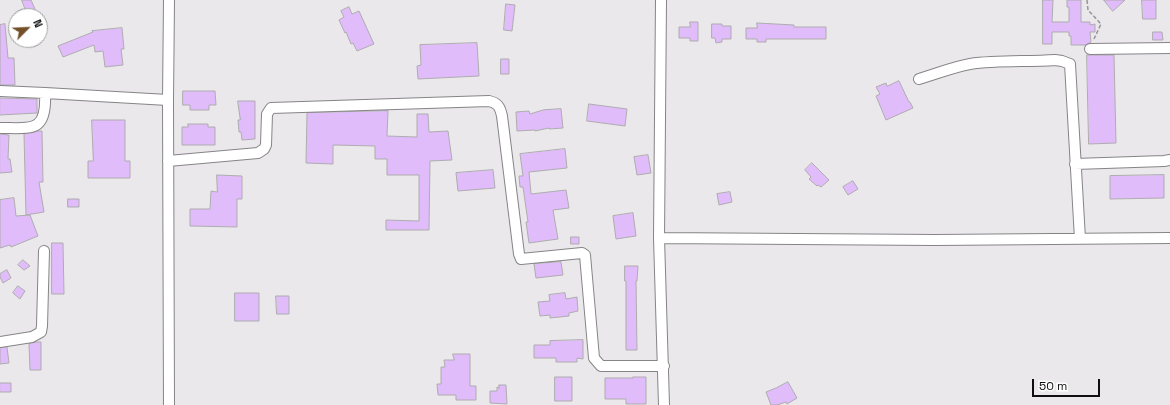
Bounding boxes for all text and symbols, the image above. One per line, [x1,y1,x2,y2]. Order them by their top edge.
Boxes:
north arrow [8,8,48,48]
text: N [30,17,46,30]
scale bar [1034,371,1102,397]
text: 50 m [1039,378,1067,394]

